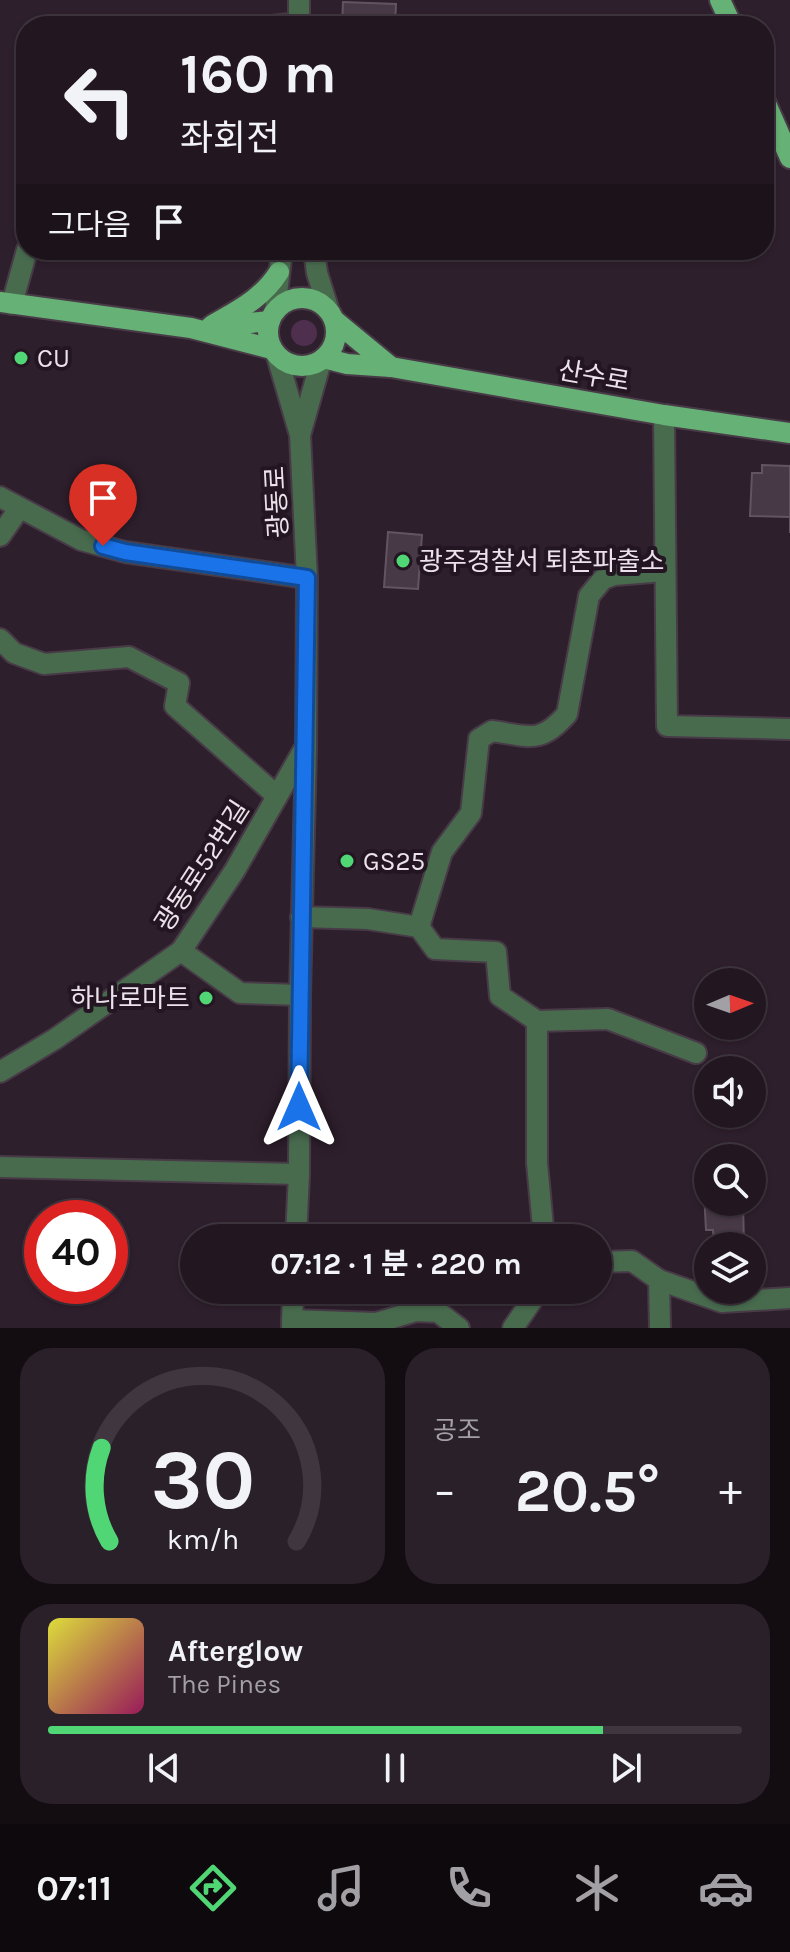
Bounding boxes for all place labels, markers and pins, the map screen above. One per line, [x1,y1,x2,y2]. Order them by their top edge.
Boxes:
place label: CU [37,343,70,374]
marker: CU [12,349,30,367]
pin [69,464,137,546]
place label: 광주경찰서 퇴촌파출소 [419,546,664,577]
marker: 광주경찰서 퇴촌파출소 [394,552,412,570]
place label: GS25 [363,846,425,877]
marker: GS25 [338,852,356,870]
place label: 하나로마트 [70,983,190,1014]
marker: 하나로마트 [197,989,215,1007]

